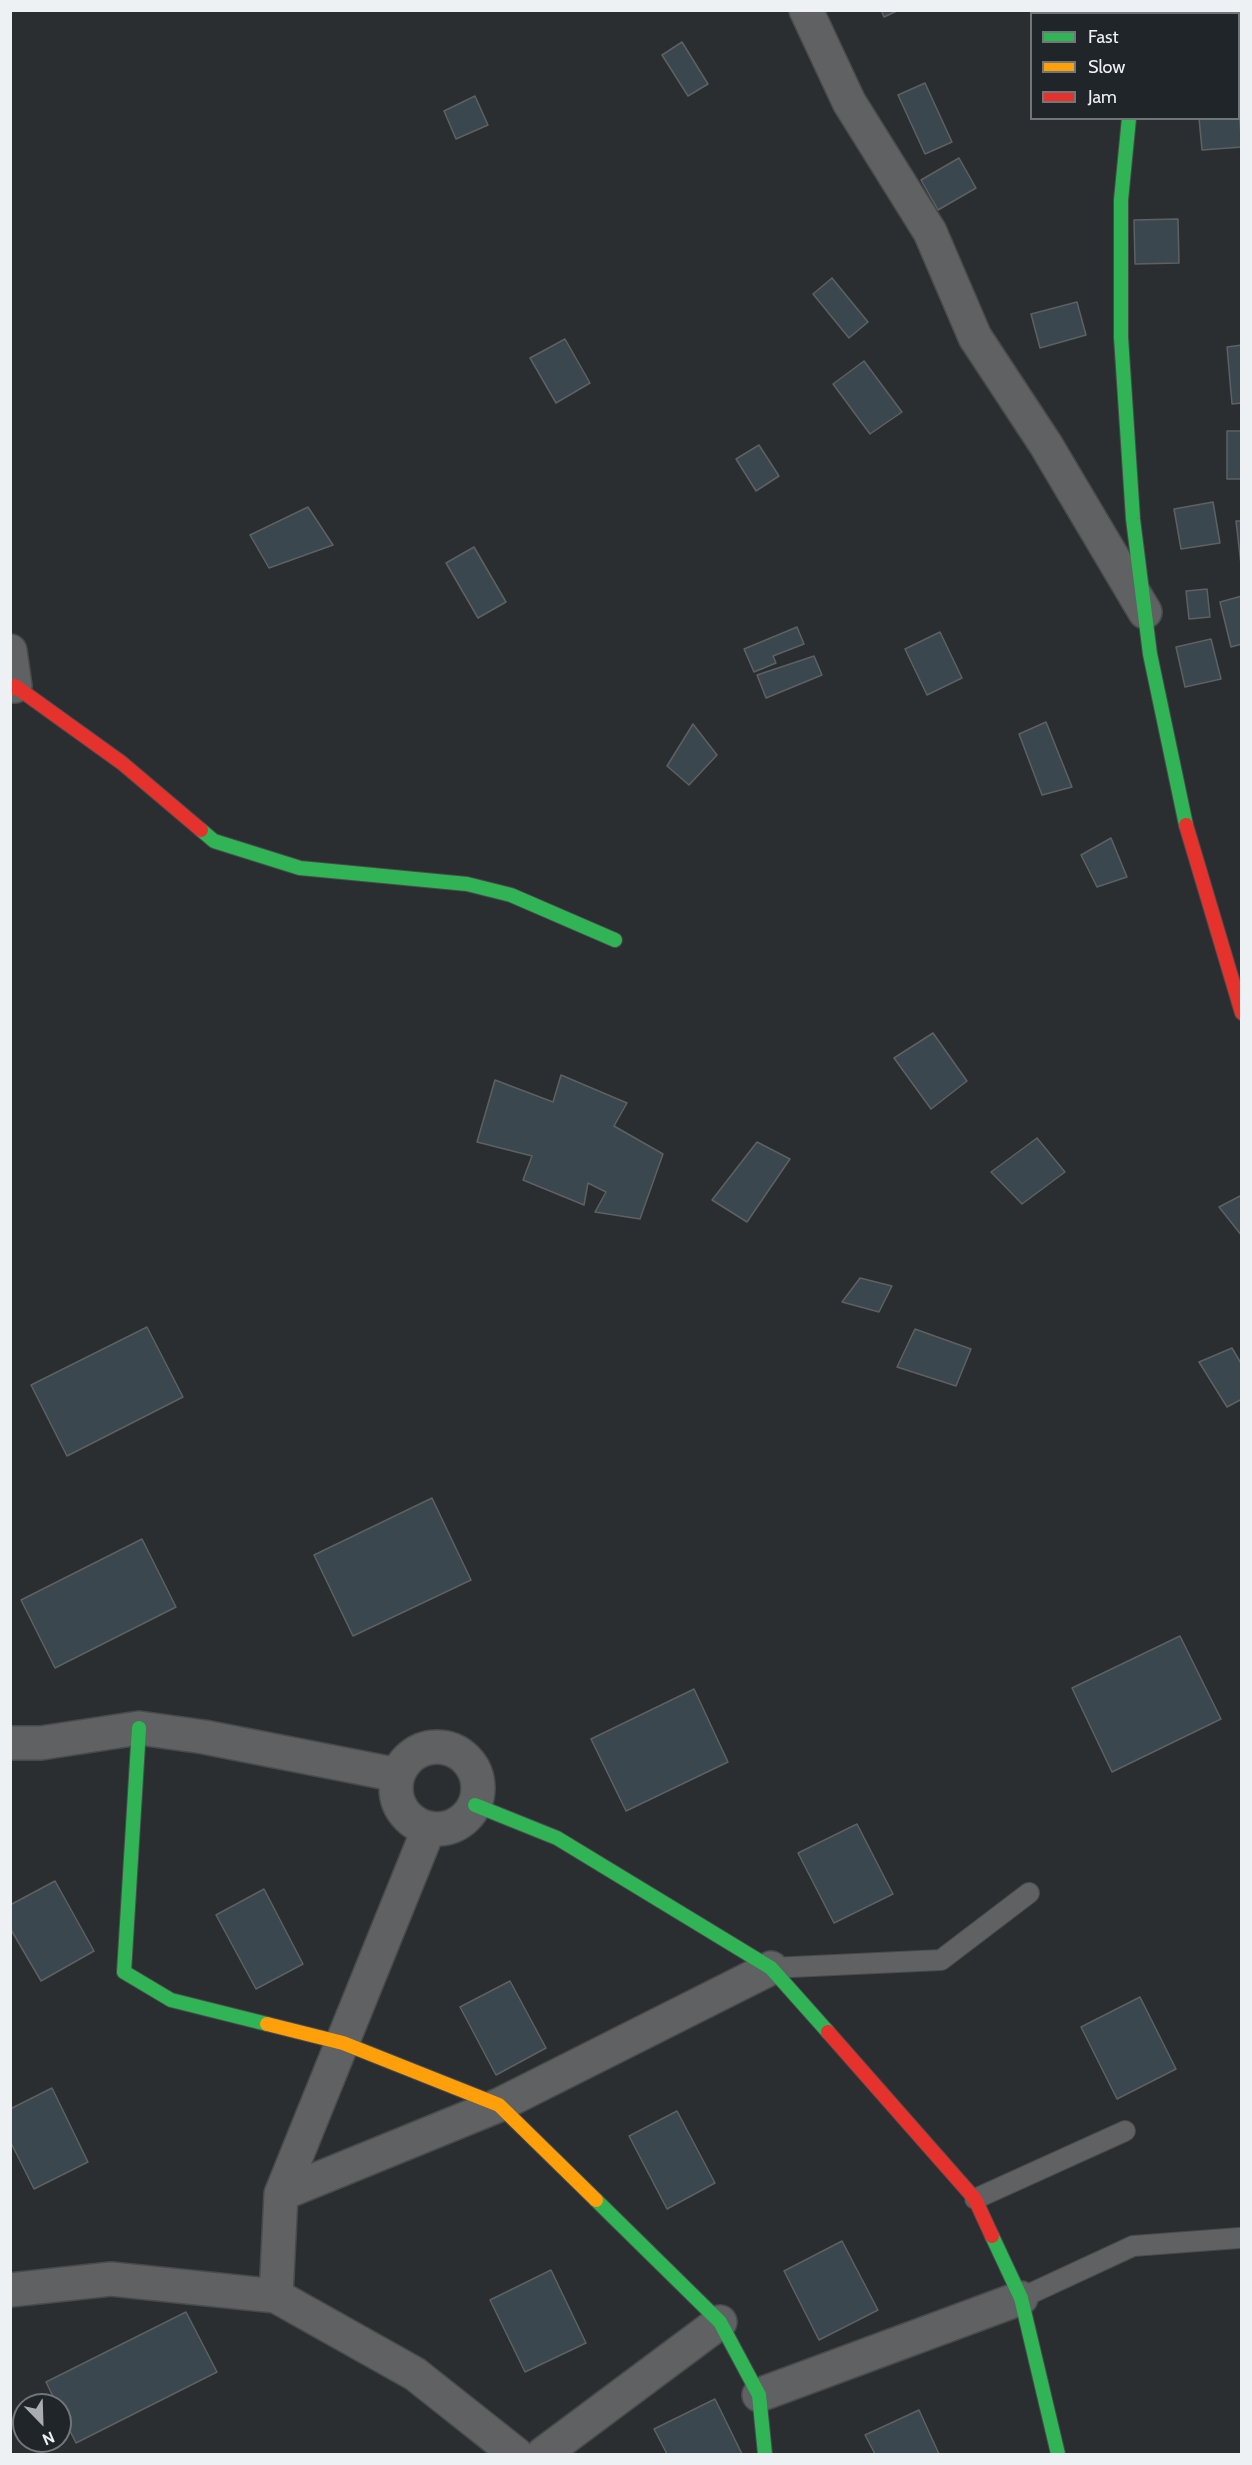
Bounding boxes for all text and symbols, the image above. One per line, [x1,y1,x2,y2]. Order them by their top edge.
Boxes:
legend [1030,12,1240,120]
text: Fast [1088,26,1119,48]
text: Slow [1088,56,1125,78]
text: Jam [1088,86,1117,108]
north arrow [12,2393,72,2453]
text: N [40,2427,57,2449]

